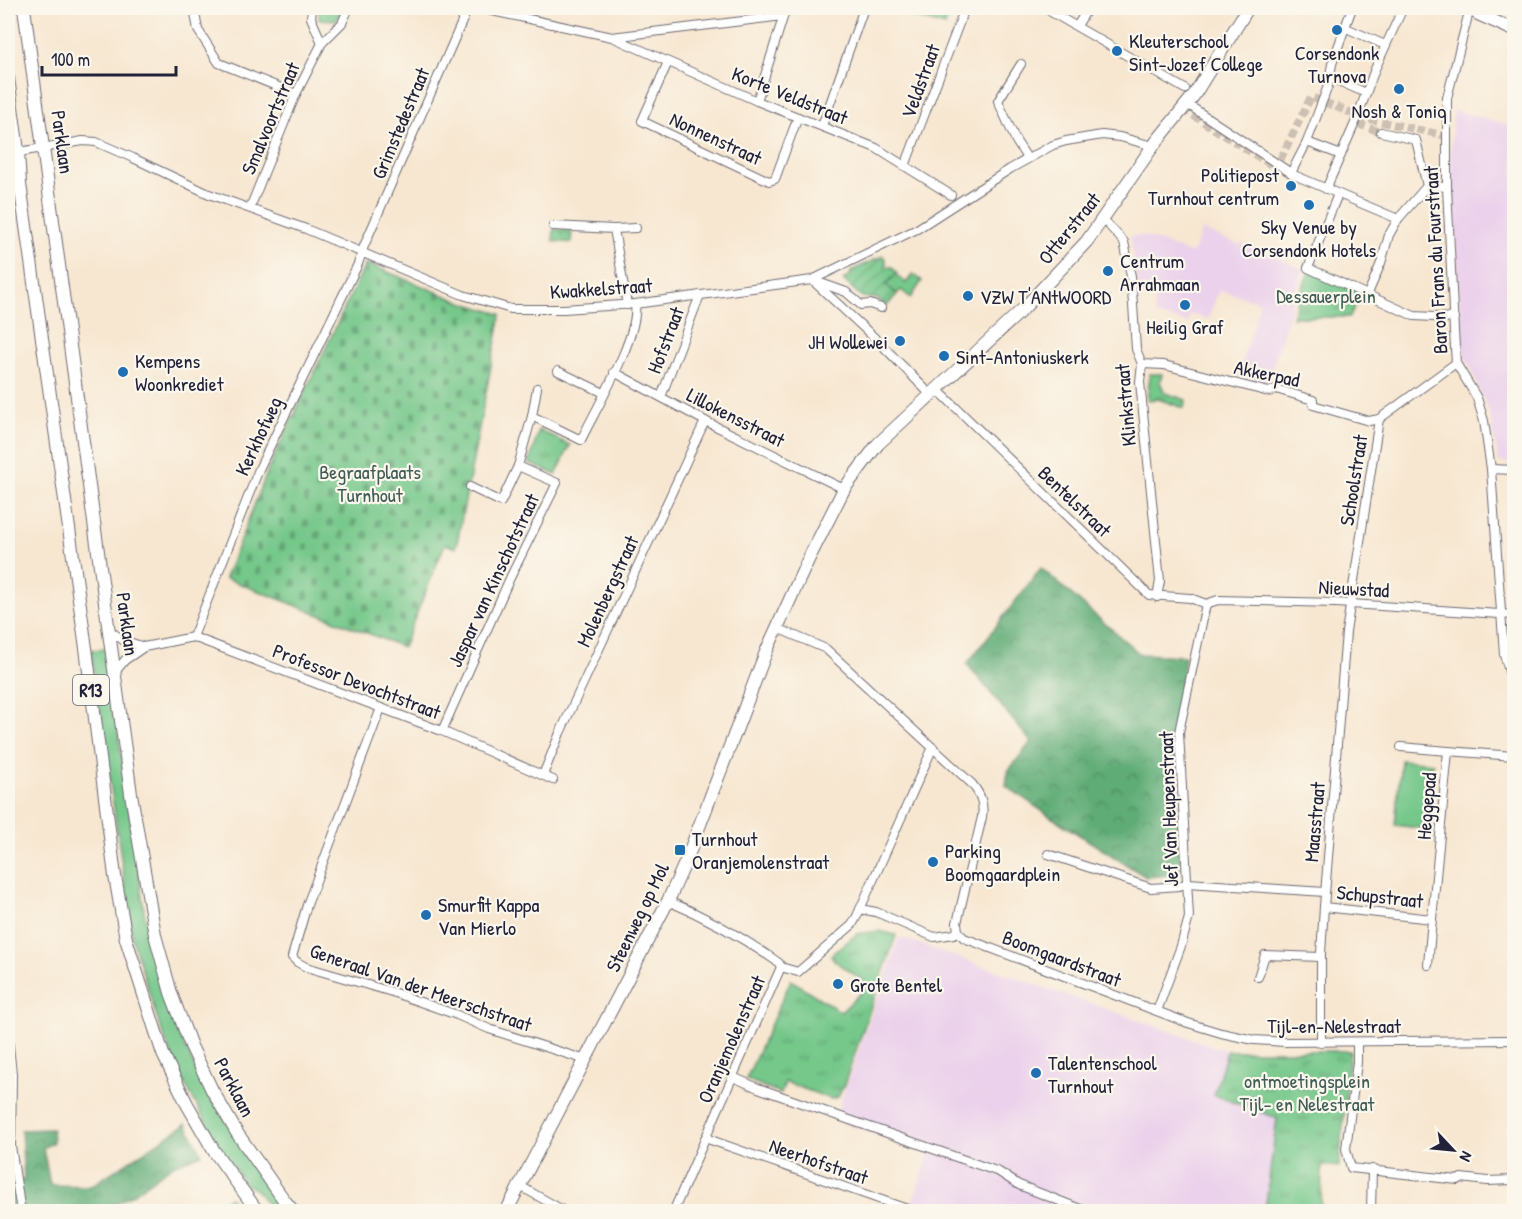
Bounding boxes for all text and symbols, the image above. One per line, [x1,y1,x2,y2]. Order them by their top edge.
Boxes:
marker: Corsendonk Turnova [1330,23,1344,37]
place label: Kleuterschool Sint-Jozef College [1129,27,1263,77]
scale bar [42,39,176,77]
street label: Veldstraat [894,39,946,122]
place label: Corsendonk Turnova [1295,39,1379,89]
marker: Kleuterschool Sint-Jozef College [1110,44,1124,58]
text: 100 m [51,47,90,72]
street label: Smalvoortstraat [234,57,306,178]
street label: Korte Veldstraat [728,59,853,131]
street label: Grimstedestraat [364,62,436,183]
marker: Nosh & Toniq [1392,82,1406,96]
place label: Nosh & Toniq [1352,97,1446,124]
street label: Nonnenstraat [666,105,767,172]
street label: Parklaan [45,109,81,175]
place label: Politiepost Turnhout centrum [1148,161,1280,211]
street label: Baron Frans du Fourstraat [1417,164,1453,355]
marker: Politiepost Turnhout centrum [1284,179,1298,193]
street label: Otterstraat [1032,185,1107,270]
marker: Sky Venue by Corsendonk Hotels [1302,198,1316,212]
place label: Sky Venue by Corsendonk Hotels [1242,213,1377,263]
place label: Centrum Arrahmaan [1120,247,1200,297]
marker: Centrum Arrahmaan [1101,264,1115,278]
street label: Kwakkelstraat [549,271,654,305]
park label: Dessauerplein [1276,282,1376,309]
place label: VZW T'ANtWOORD [980,283,1112,310]
marker: VZW T'ANtWOORD [961,289,975,303]
marker: Heilig Graf [1178,298,1192,312]
street label: Hofstraat [640,302,690,377]
place label: Heilig Graf [1146,313,1224,340]
place label: JH Wollewei [808,328,888,355]
marker: JH Wollewei [893,334,907,348]
place label: Sint-Antoniuskerk [956,343,1089,370]
place label: Kempens Woonkrediet [135,347,225,397]
marker: Sint-Antoniuskerk [937,349,951,363]
street label: Akkerpad [1232,353,1302,393]
street label: Klinkstraat [1108,362,1142,447]
marker: Kempens Woonkrediet [116,365,130,379]
street label: Lillokensstraat [682,381,791,454]
street label: Kerkhofweg [228,392,288,480]
street label: Schoolstraat [1332,432,1374,527]
park label: Begraafplaats Turnhout [319,458,421,508]
street label: Bentelstraat [1032,459,1118,543]
street label: Jaspar van Kinschotstraat [441,488,546,671]
street label: Molenbergstraat [569,530,645,651]
street label: Nieuwstad [1318,573,1390,603]
street label: Parklaan [110,591,146,657]
street label: Professor Devochtstraat [269,637,446,726]
road number: R13 [73,675,109,705]
street label: Jef Van Heupenstraat [1152,730,1184,887]
street label: Heggepad [1410,771,1442,841]
street label: Maasstraat [1297,780,1331,863]
place label: Turnhout Oranjemolenstraat [692,825,830,875]
place label: Parking Boomgaardplein [945,837,1060,887]
marker: Turnhout Oranjemolenstraat [673,843,687,857]
marker: Parking Boomgaardplein [926,855,940,869]
street label: Steenweg op Mol [599,857,675,976]
street label: Schupstraat [1335,878,1426,914]
place label: Smurfit Kappa Van Mierlo [438,891,539,941]
marker: Smurfit Kappa Van Mierlo [419,908,433,922]
street label: Boomgaardstraat [999,923,1126,993]
street label: Generaal Van der Meerschstraat [307,936,537,1038]
street label: Oranjemolenstraat [691,970,772,1107]
place label: Grote Bentel [850,971,943,998]
marker: Grote Bentel [831,977,845,991]
street label: Tijl-en-Nelestraat [1267,1012,1402,1039]
place label: Talentenschool Turnhout [1048,1049,1157,1099]
street label: Parklaan [208,1053,262,1121]
marker: Talentenschool Turnhout [1029,1066,1043,1080]
park label: ontmoetingsplein Tijl- en Nelestraat [1240,1067,1376,1117]
north arrow [1423,1120,1483,1180]
street label: Neerhofstraat [766,1132,873,1191]
text: N [1455,1148,1478,1166]

